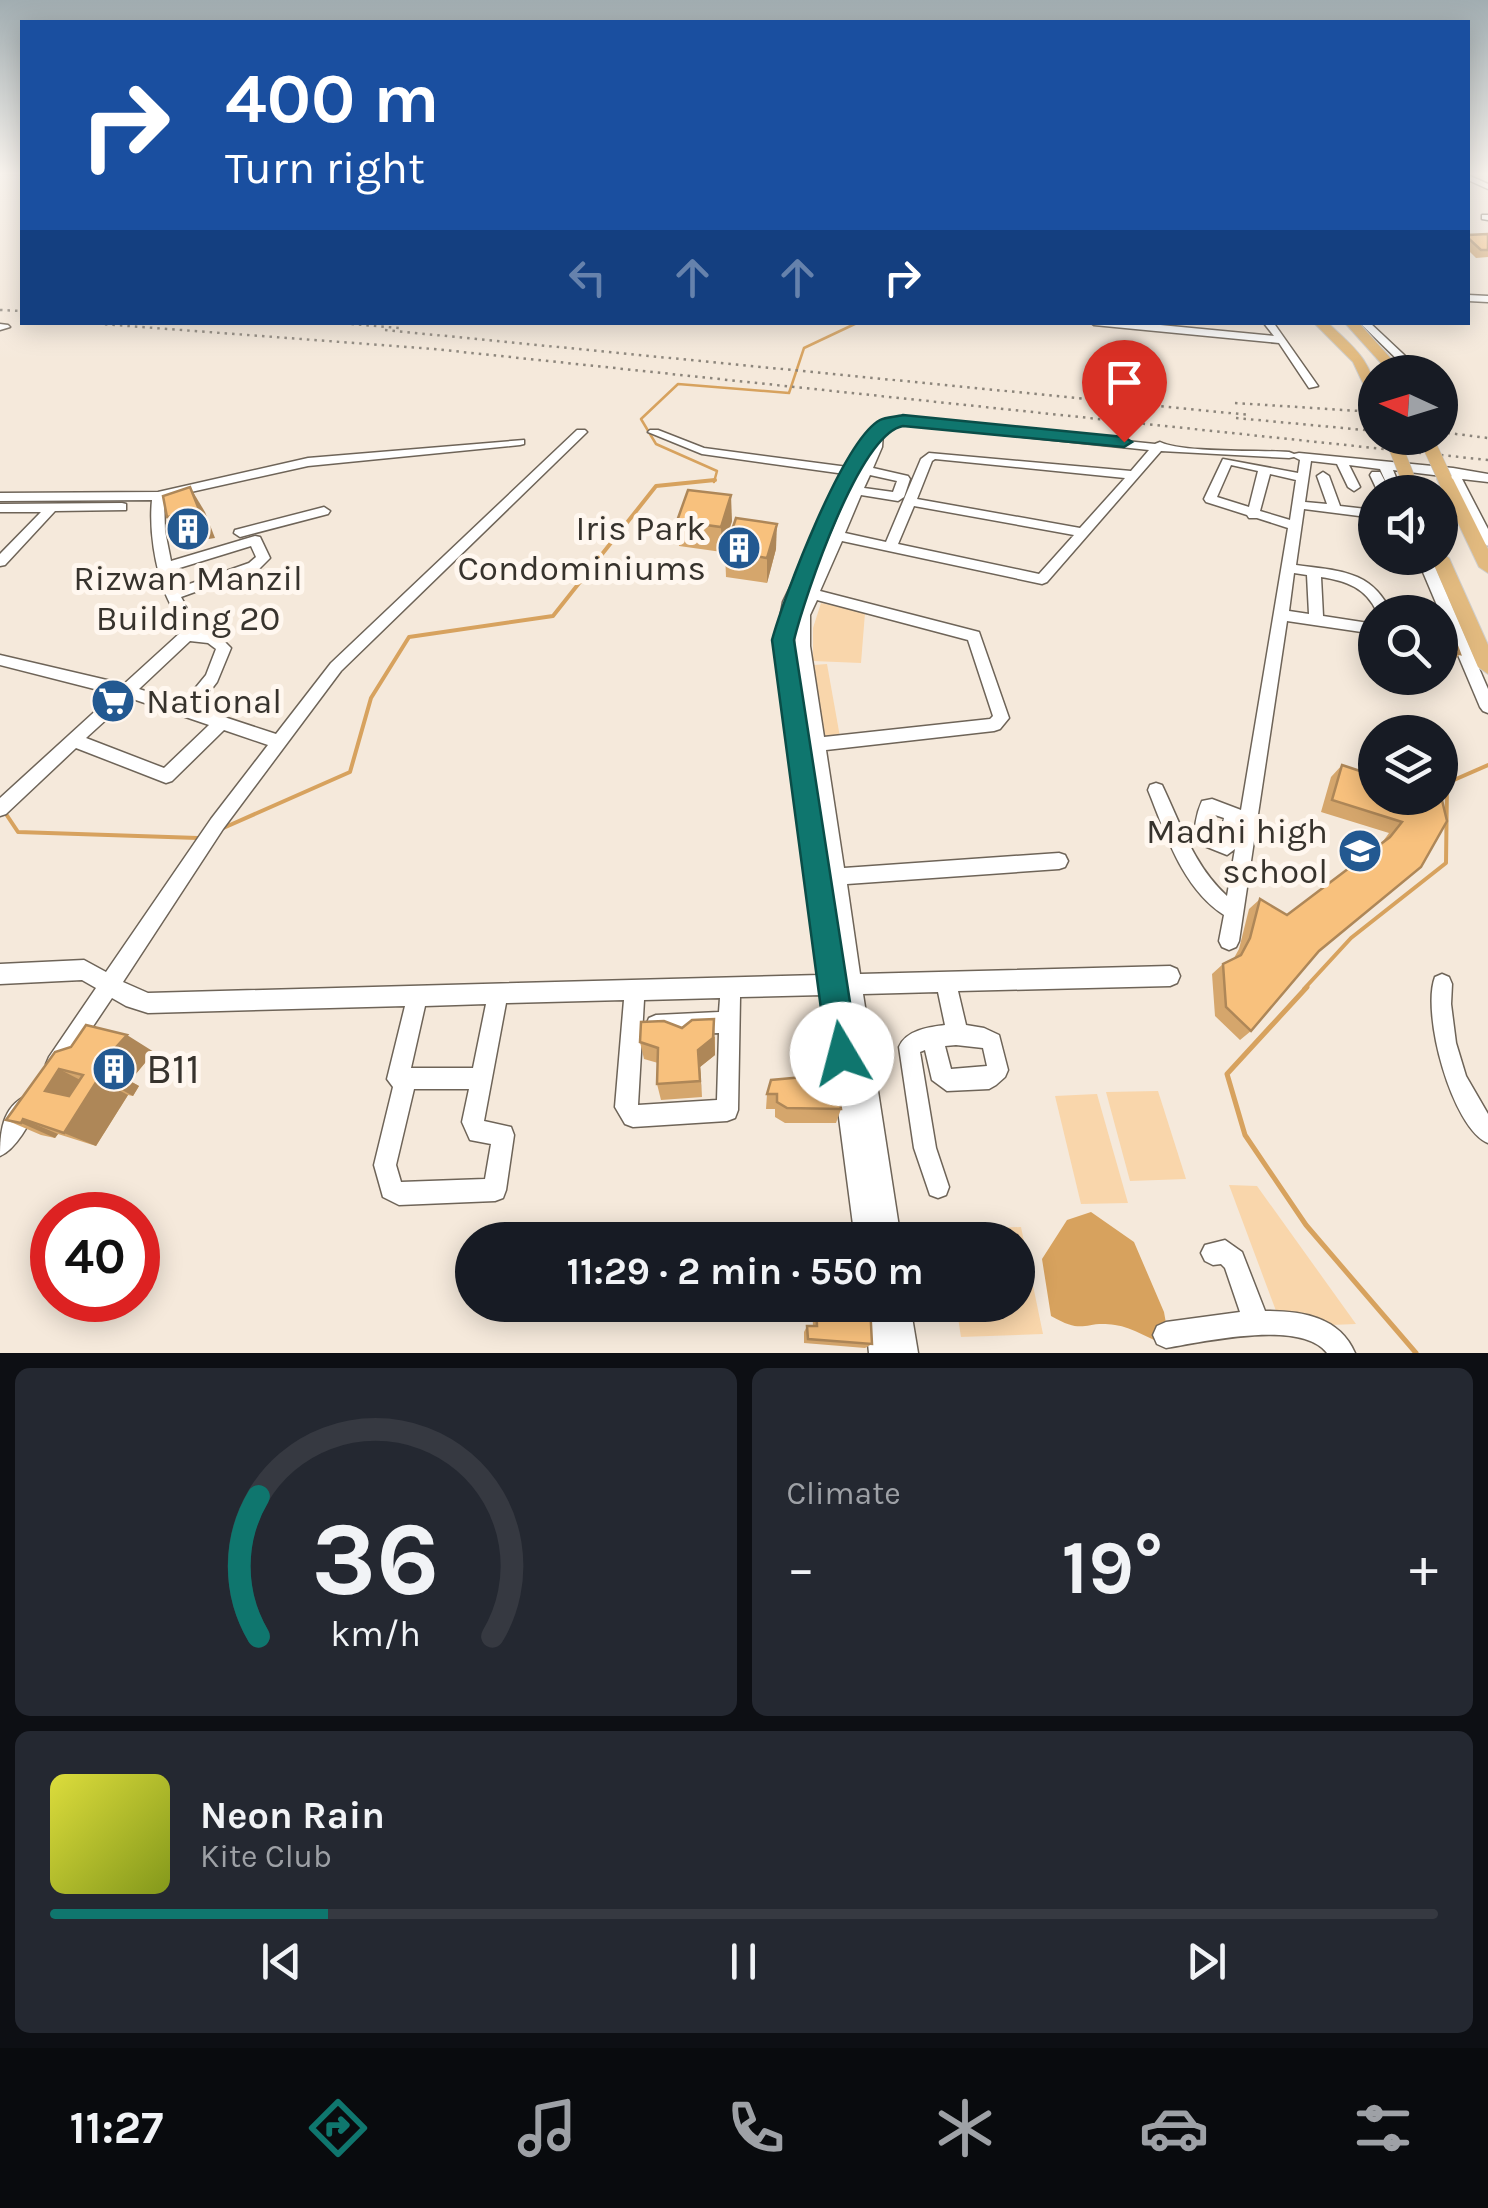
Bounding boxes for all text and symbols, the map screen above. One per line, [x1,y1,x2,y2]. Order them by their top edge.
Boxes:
text: 400 m [225,58,439,140]
icon: right [60,60,190,190]
text: Turn right [225,142,425,194]
icon: left [560,250,615,305]
icon: ahead [665,250,720,305]
icon: ahead [770,250,825,305]
icon: right [875,250,930,305]
pin [1082,340,1167,443]
icon: arrive [1097,355,1152,410]
north arrow [1358,355,1458,455]
map controls [1358,355,1458,815]
button: sound [1358,475,1458,575]
building icon: Rizwan Manzil Building 20 [165,506,211,552]
place label: Iris Park Condominiums [457,508,706,589]
building icon: Iris Park Condominiums [716,525,762,571]
place label: Rizwan Manzil Building 20 [73,558,303,639]
button: search [1358,595,1458,695]
supermarket icon: National [90,678,136,724]
place label: National [146,681,282,722]
button: layers [1358,715,1458,815]
place label: Madni high school [1146,811,1328,892]
school or university icon: Madni high school [1337,828,1383,874]
position arrow [790,1002,894,1106]
place label: B11 [146,1044,200,1094]
building icon: B11 [91,1046,137,1092]
speed limit sign: 40 [30,1192,160,1322]
text: 11:29 · 2 min · 550 m [566,1249,924,1294]
text: Climate [787,1475,901,1512]
text: 36 [312,1499,440,1620]
text: 19° [1061,1524,1163,1612]
text: − [787,1536,815,1600]
text: + [1409,1536,1438,1600]
text: km/h [330,1613,421,1655]
text: Neon Rain [200,1793,385,1838]
text: Kite Club [200,1838,332,1875]
icon: previous [254,1934,309,1989]
icon: pause [716,1934,771,1989]
icon: next [1179,1934,1234,1989]
icon: directions [303,2093,373,2163]
icon: music [512,2093,582,2163]
icon: phone [721,2093,791,2163]
icon: climate [930,2093,1000,2163]
icon: car [1139,2093,1209,2163]
icon: filters [1348,2093,1418,2163]
text: 11:27 [70,2102,163,2154]

